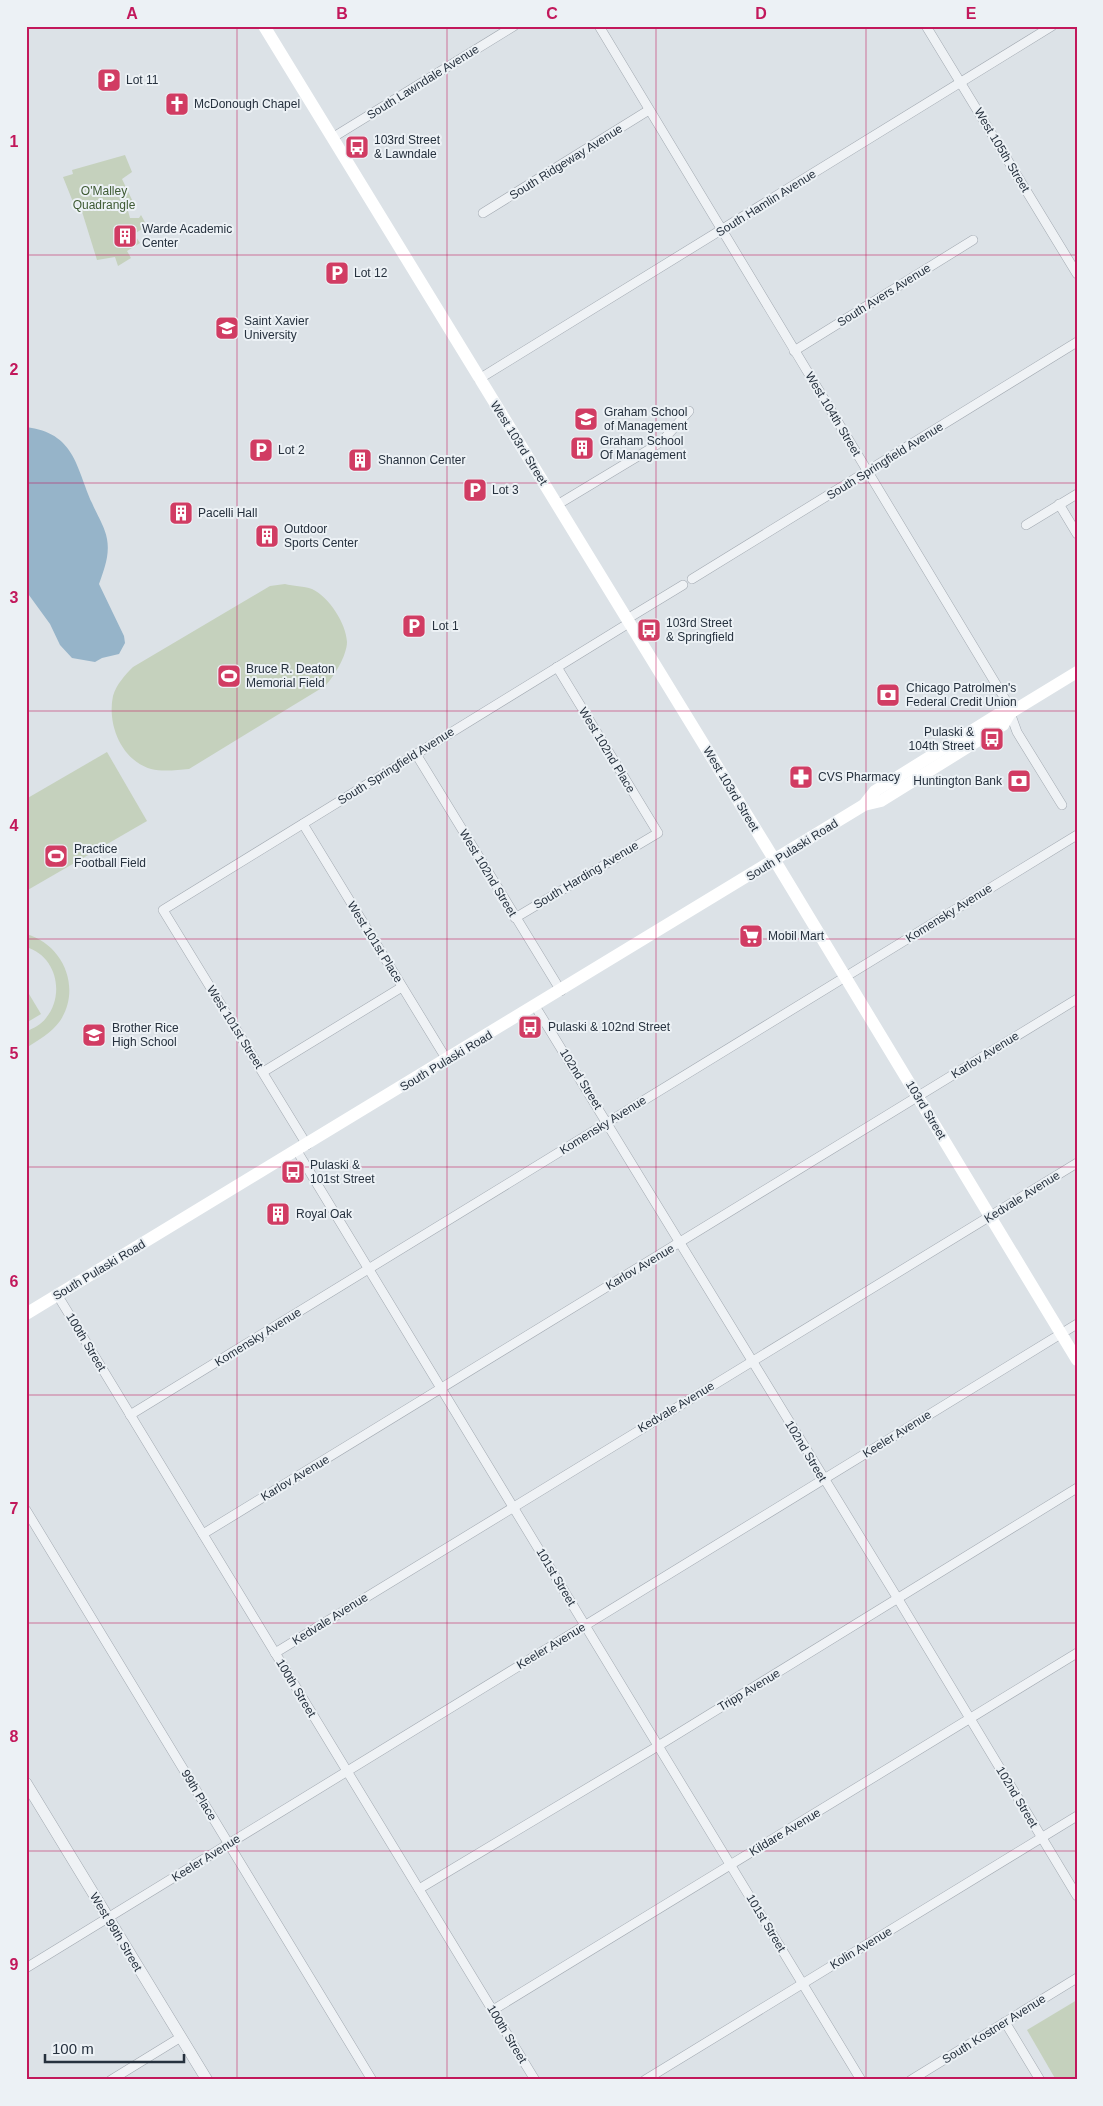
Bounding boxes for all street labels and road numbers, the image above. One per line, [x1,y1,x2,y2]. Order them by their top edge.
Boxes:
street label: South Lawndale Avenue [364,42,482,122]
street label: West 105th Street [971,105,1033,195]
street label: South Ridgeway Avenue [507,121,625,203]
street label: South Hamlin Avenue [713,166,819,239]
street label: South Avers Avenue [835,260,934,329]
street label: West 104th Street [802,369,864,459]
street label: West 103rd Street [487,398,551,488]
street label: South Springfield Avenue [824,419,946,503]
street label: West 102nd Place [576,705,638,796]
street label: South Springfield Avenue [335,724,457,808]
street label: West 103rd Street [700,744,762,835]
street label: South Pulaski Road [744,816,840,884]
street label: West 102nd Street [456,827,520,920]
street label: South Harding Avenue [531,838,641,912]
street label: Komensky Avenue [903,881,995,945]
street label: West 101st Place [344,899,406,985]
street label: West 101st Street [204,983,267,1072]
street label: South Pulaski Road [397,1028,495,1094]
street label: Karlov Avenue [949,1028,1022,1081]
street label: 102nd Street [557,1046,605,1112]
street label: 103rd Street [903,1078,949,1142]
street label: Komensky Avenue [557,1093,649,1157]
street label: Kedvale Avenue [982,1168,1063,1226]
street label: South Pulaski Road [50,1237,148,1303]
street label: Karlov Avenue [603,1241,677,1293]
street label: Komensky Avenue [212,1305,304,1369]
street label: 100th Street [63,1310,109,1374]
street label: Kedvale Avenue [635,1379,717,1435]
street label: Keeler Avenue [860,1407,934,1461]
street label: 102nd Street [782,1418,830,1485]
street label: Karlov Avenue [258,1452,332,1504]
street label: 101st Street [533,1546,579,1609]
street label: Kedvale Avenue [290,1590,371,1648]
street label: Keeler Avenue [514,1620,588,1672]
street label: 100th Street [273,1656,319,1720]
street label: Tripp Avenue [715,1666,783,1714]
street label: 102nd Street [993,1764,1041,1831]
street label: 99th Place [178,1767,220,1823]
street label: Kildare Avenue [747,1805,823,1859]
street label: Keeler Avenue [169,1831,243,1885]
street label: West 99th Street [87,1890,145,1974]
street label: 101st Street [743,1892,789,1955]
street label: Kolin Avenue [827,1924,895,1972]
street label: South Kostner Avenue [940,1991,1049,2067]
street label: 100th Street [484,2002,530,2066]

